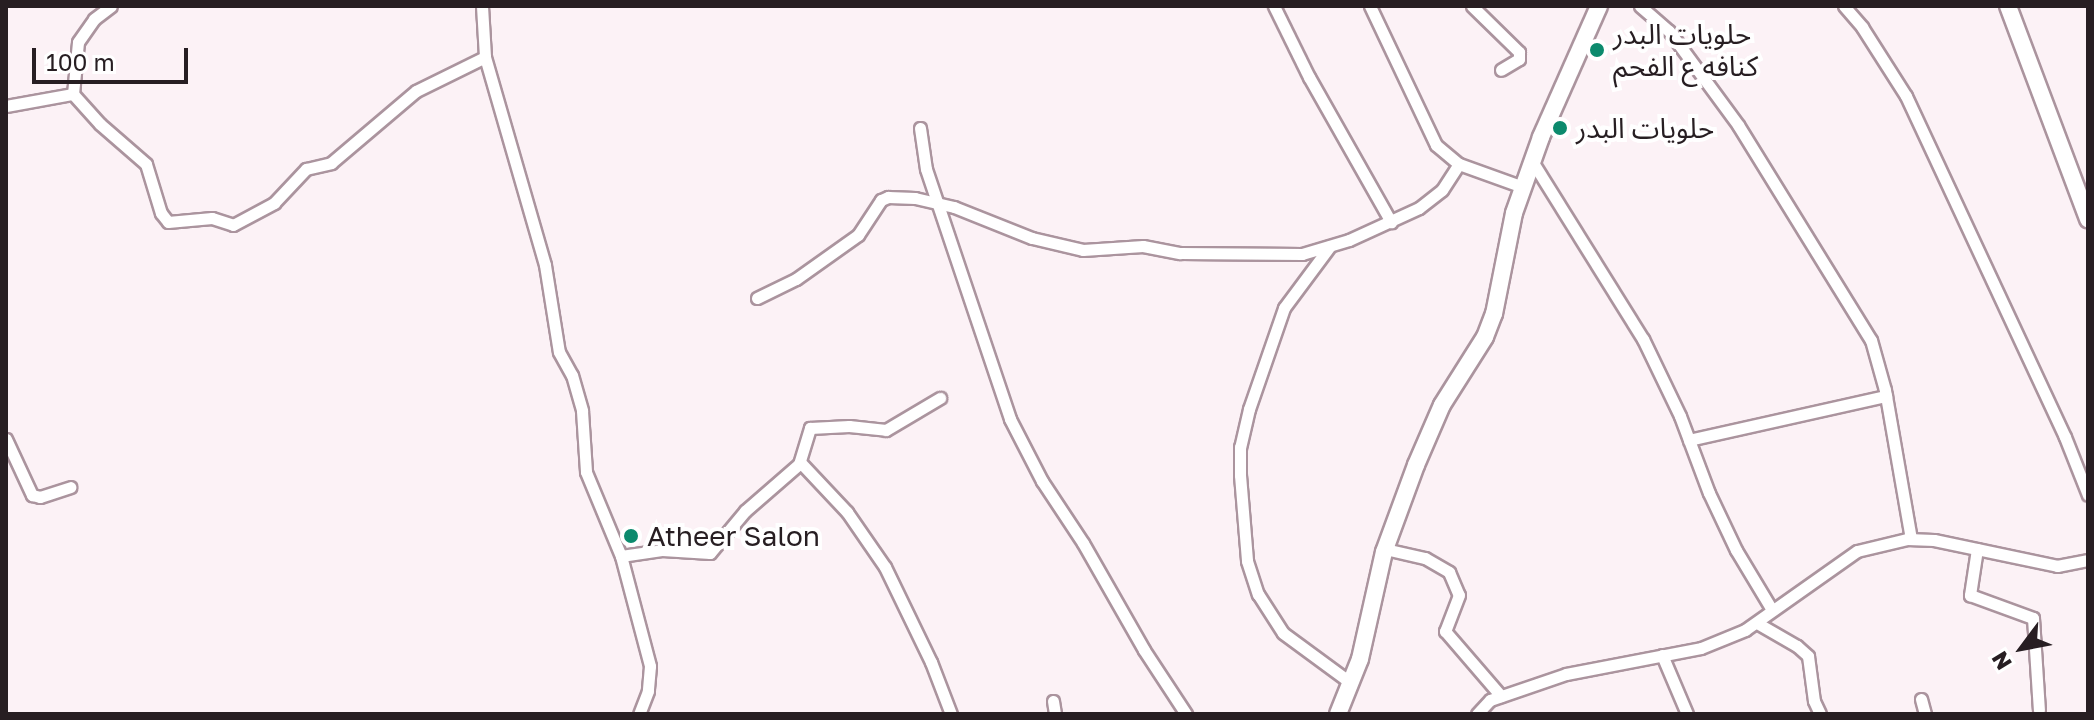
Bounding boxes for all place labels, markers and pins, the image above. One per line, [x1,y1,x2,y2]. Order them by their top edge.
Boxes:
place label: حلويات البدر كنافه ع الفحم [1613,17,1758,83]
marker: حلويات البدر كنافه ع الفحم [1588,41,1606,59]
place label: حلويات البدر [1576,111,1714,145]
marker: حلويات البدر [1551,119,1569,137]
place label: Atheer Salon [647,519,820,553]
marker: Atheer Salon [622,527,640,545]

